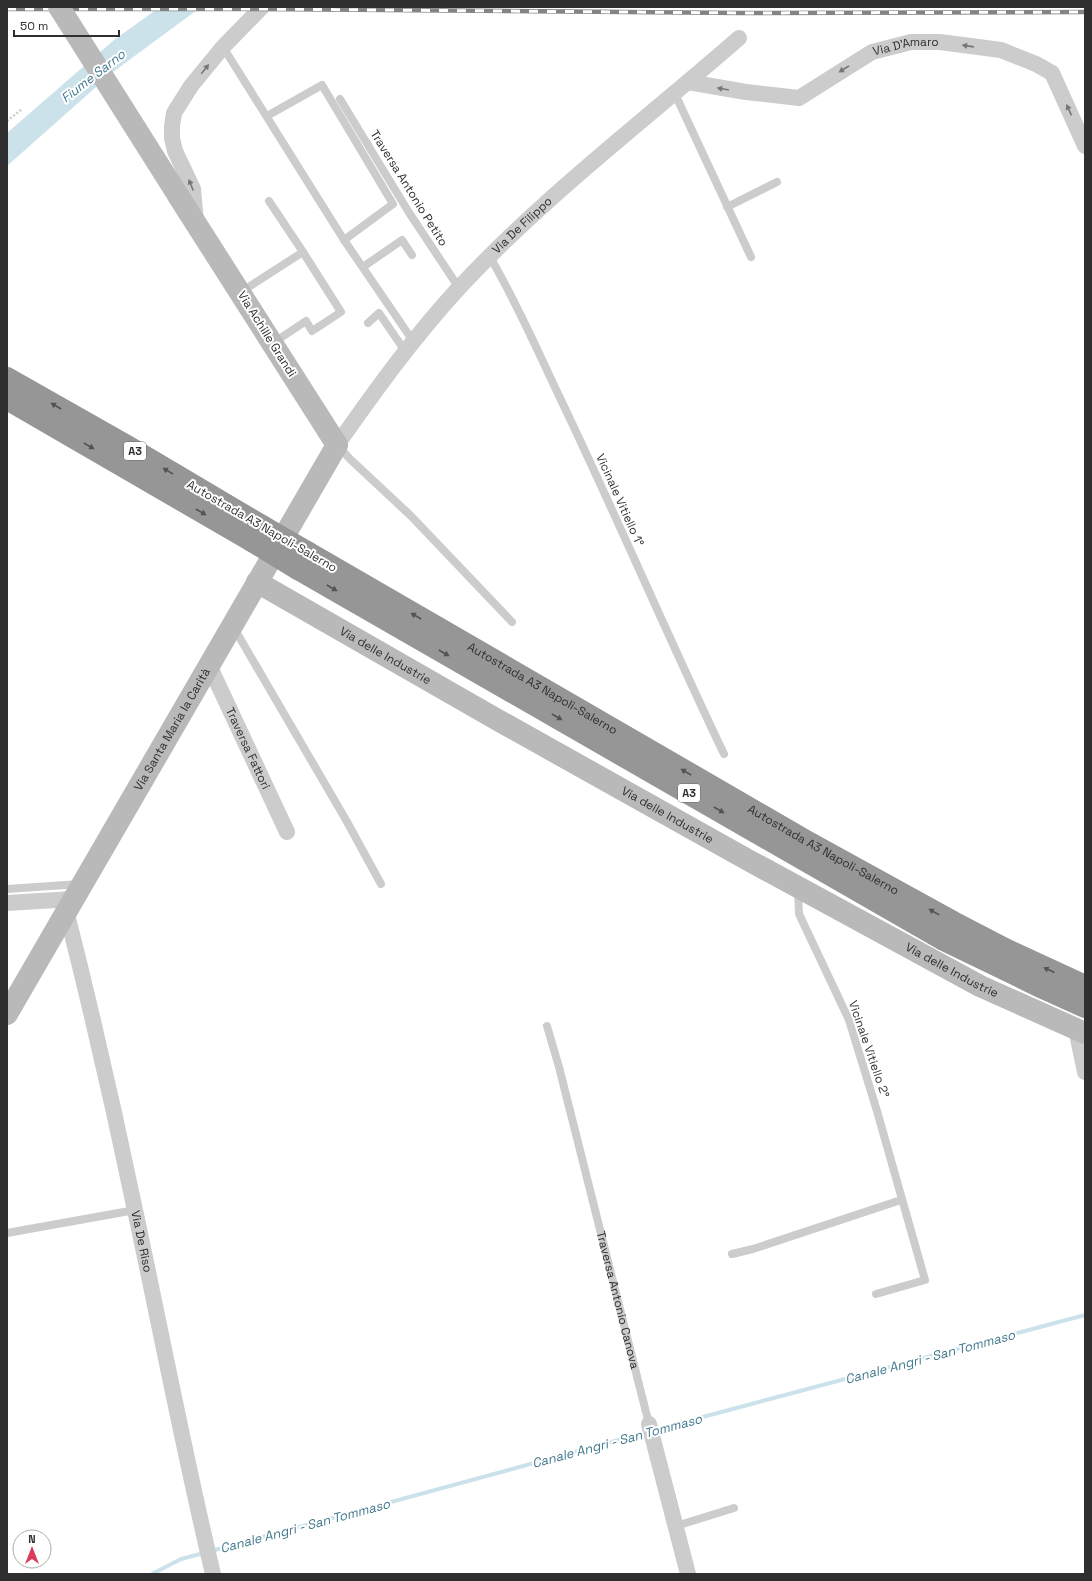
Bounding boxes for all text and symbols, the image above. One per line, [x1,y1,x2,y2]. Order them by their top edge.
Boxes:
scale bar [14,12,119,38]
text: 50 m [20,18,48,34]
street label: Via D'Amaro [871,34,939,59]
one-way arrow [962,43,974,49]
water label: Fiume Sarno [58,45,129,106]
one-way arrow [200,64,209,74]
one-way arrow [838,66,850,73]
one-way arrow [717,85,729,91]
one-way arrow [1066,105,1072,116]
street label: Traversa Antonio Petito [367,127,451,249]
one-way arrow [188,180,194,191]
street label: Via De Filippo [489,193,556,257]
street label: Via Achille Grandi [234,288,300,380]
one-way arrow [50,402,61,409]
road number: A3 [124,442,146,460]
one-way arrow [83,443,95,450]
street label: Vicinale Vitiello 1° [592,451,648,549]
one-way arrow [162,467,174,474]
street label: Autostrada A3 Napoli-Salerno [184,476,340,576]
one-way arrow [196,508,207,515]
one-way arrow [326,585,338,592]
one-way arrow [410,612,422,619]
street label: Via delle Industrie [337,623,434,688]
street label: Autostrada A3 Napoli-Salerno [464,639,620,738]
one-way arrow [439,649,450,656]
street label: Via Santa Maria la Carità [130,665,214,794]
street label: Traversa Fattori [222,705,274,792]
one-way arrow [551,714,563,721]
one-way arrow [680,769,692,776]
street label: Via delle Industrie [619,783,716,847]
road number: A3 [678,784,700,802]
street label: Autostrada A3 Napoli-Salerno [745,801,902,899]
one-way arrow [713,806,725,813]
one-way arrow [928,908,939,915]
street label: Via delle Industrie [903,939,1001,1001]
one-way arrow [1044,967,1055,973]
street label: Vicinale Vitiello 2° [845,998,893,1100]
street label: Via De Riso [127,1209,156,1274]
street label: Traversa Antonio Canova [593,1229,643,1371]
water label: Canale Angri - San Tommaso [843,1326,1018,1388]
water label: Canale Angri - San Tommaso [530,1410,705,1472]
water label: Canale Angri - San Tommaso [218,1495,393,1557]
north arrow [12,1529,52,1569]
text: N [28,1532,36,1546]

